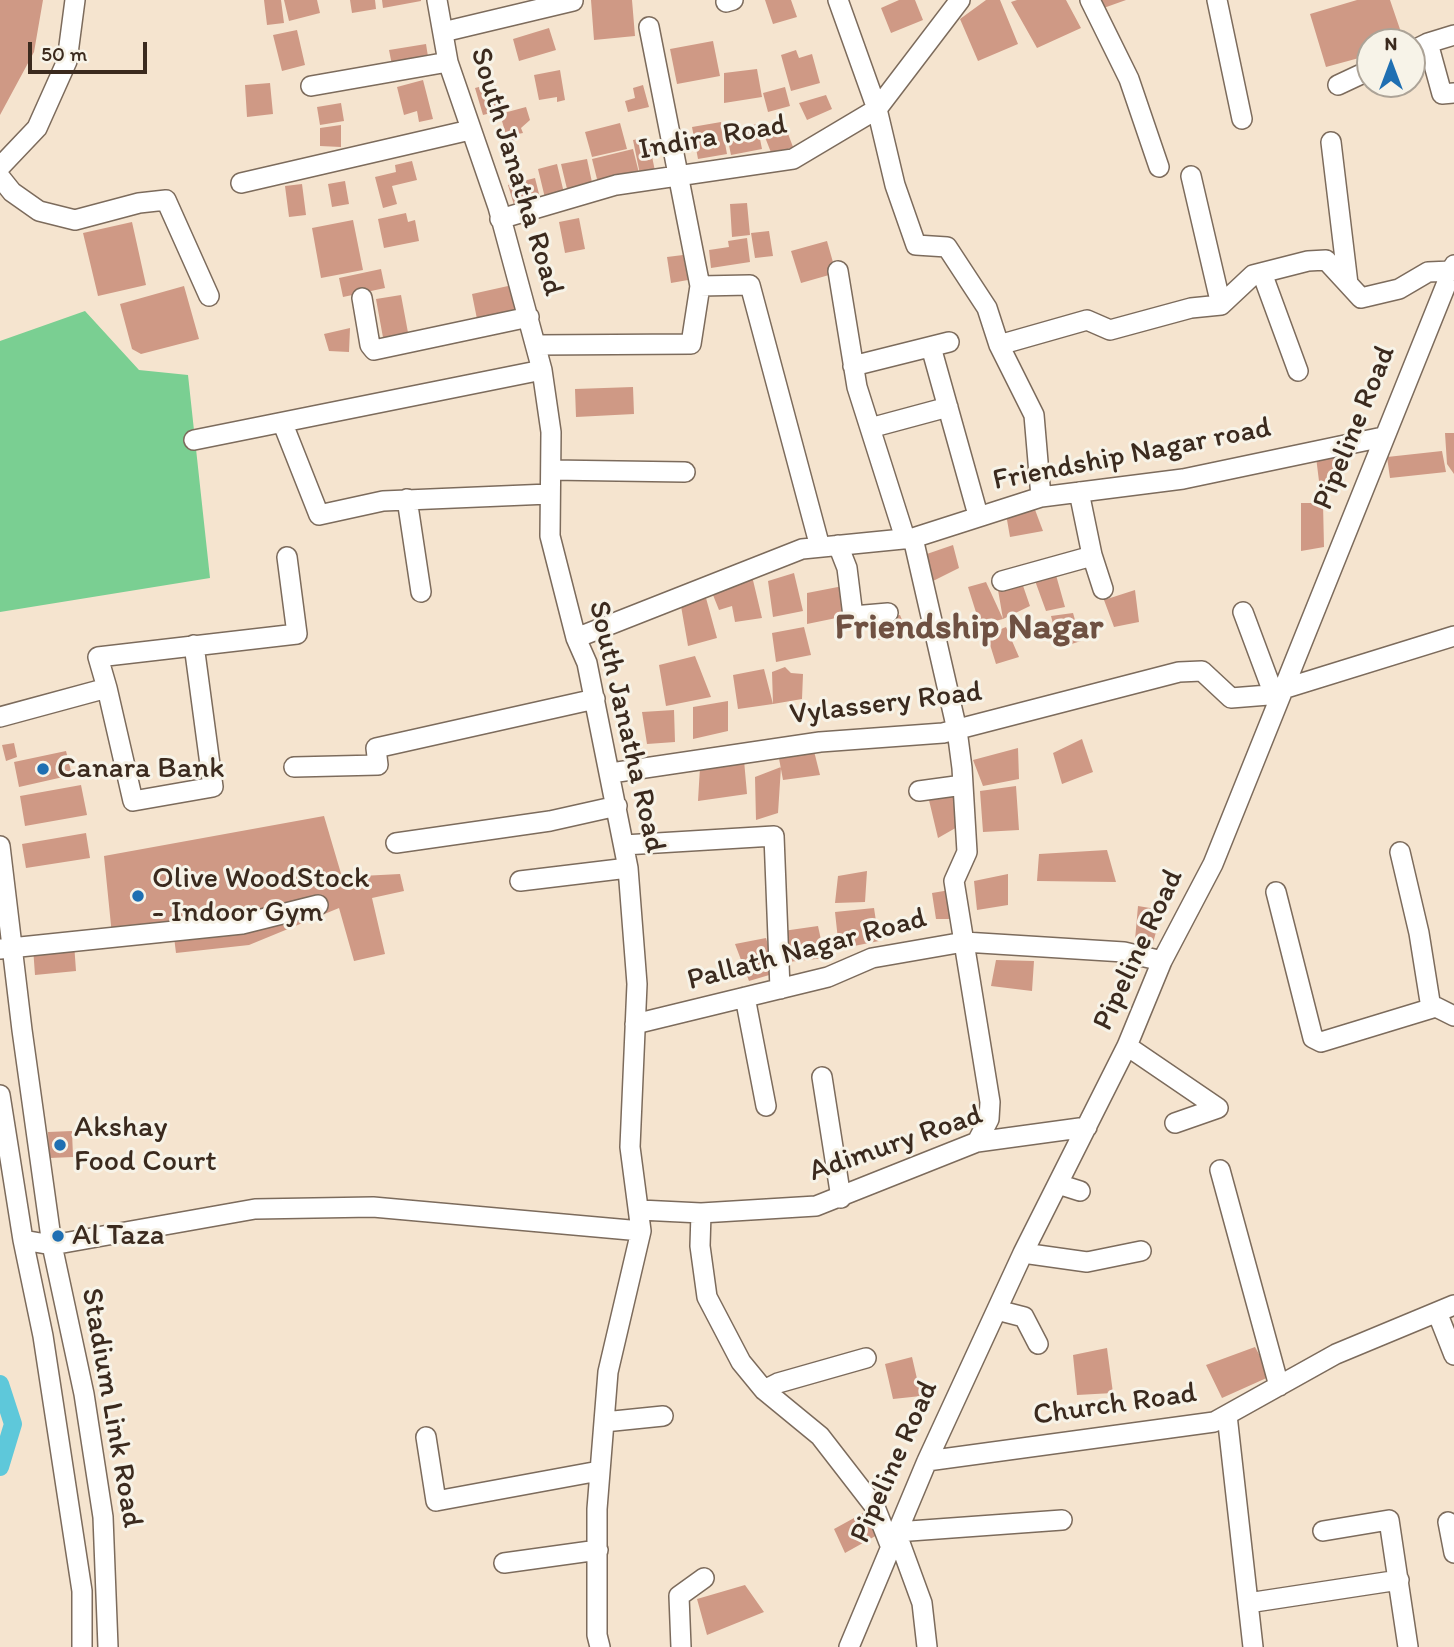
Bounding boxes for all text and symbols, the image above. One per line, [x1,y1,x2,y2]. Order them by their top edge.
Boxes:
scale bar [32,28,150,72]
north arrow [1356,28,1426,98]
text: N [1385,32,1397,55]
text: 50 m [41,41,87,66]
street label: South Janatha Road [461,44,571,300]
street label: Indira Road [636,107,790,169]
street label: Pipeline Road [1306,341,1404,515]
street label: Friendship Nagar road [990,410,1274,500]
street label: South Janatha Road [580,598,672,856]
district label: Friendship Nagar [835,607,1103,651]
street label: Vylassery Road [788,674,984,734]
place label: Canara Bank [57,751,225,787]
marker: Canara Bank [35,761,51,777]
place label: Olive WoodStock - Indoor Gym [152,861,369,931]
street label: Pipeline Road [1086,864,1192,1036]
marker: Olive WoodStock - Indoor Gym [130,888,146,904]
street label: Pallath Nagar Road [683,901,931,999]
street label: Adimury Road [804,1097,988,1191]
place label: Akshay Food Court [74,1110,216,1180]
marker: Akshay Food Court [52,1137,68,1153]
place label: Al Taza [72,1218,165,1254]
marker: Al Taza [50,1228,66,1244]
street label: Stadium Link Road [72,1285,150,1531]
street label: Pipeline Road [843,1375,947,1549]
street label: Church Road [1031,1376,1199,1434]

